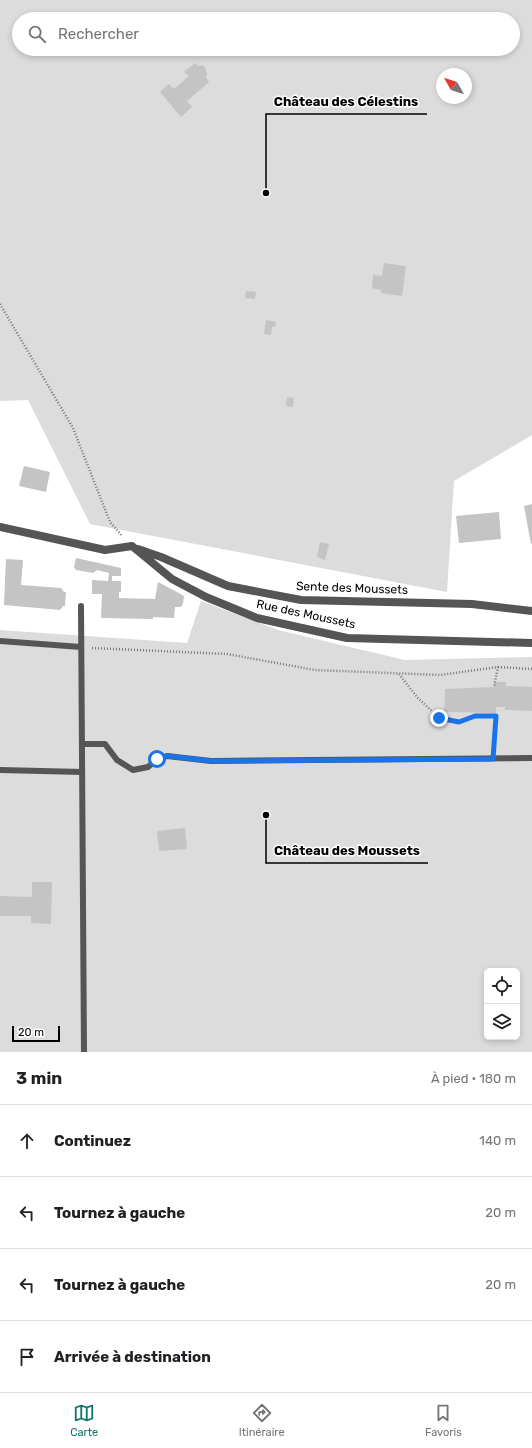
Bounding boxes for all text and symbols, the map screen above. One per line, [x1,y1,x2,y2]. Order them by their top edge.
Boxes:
search box [12,12,520,56]
icon: search [26,23,48,45]
text: Rechercher [58,25,139,43]
north arrow [436,68,472,104]
callout: Château des Célestins [266,89,427,114]
text: Château des Célestins [274,94,418,109]
street label: Sente des Moussets [296,579,408,597]
street label: Rue des Moussets [255,597,357,631]
route end [430,709,448,727]
route start [148,750,166,768]
callout: Château des Moussets [266,838,428,863]
text: Château des Moussets [274,843,420,858]
map controls [484,968,520,1040]
button: locate [484,968,520,1004]
button: layers [484,1004,520,1040]
scale bar [12,1024,60,1043]
text: 20 m [18,1026,44,1039]
text: 3 min [16,1068,62,1088]
text: À pied · 180 m [431,1071,516,1086]
icon: ahead [16,1130,38,1152]
text: Continuez [54,1132,131,1150]
text: 140 m [479,1133,516,1148]
icon: left [16,1202,38,1224]
text: Tournez à gauche [54,1204,185,1222]
text: 20 m [485,1205,516,1220]
icon: left [16,1274,38,1296]
text: Tournez à gauche [54,1276,185,1294]
text: 20 m [485,1277,516,1292]
icon: arrive [16,1346,38,1368]
text: Arrivée à destination [54,1348,211,1366]
tab: Carte [70,1402,98,1439]
tab: Itinéraire [239,1402,285,1439]
tab: Favoris [425,1402,462,1439]

